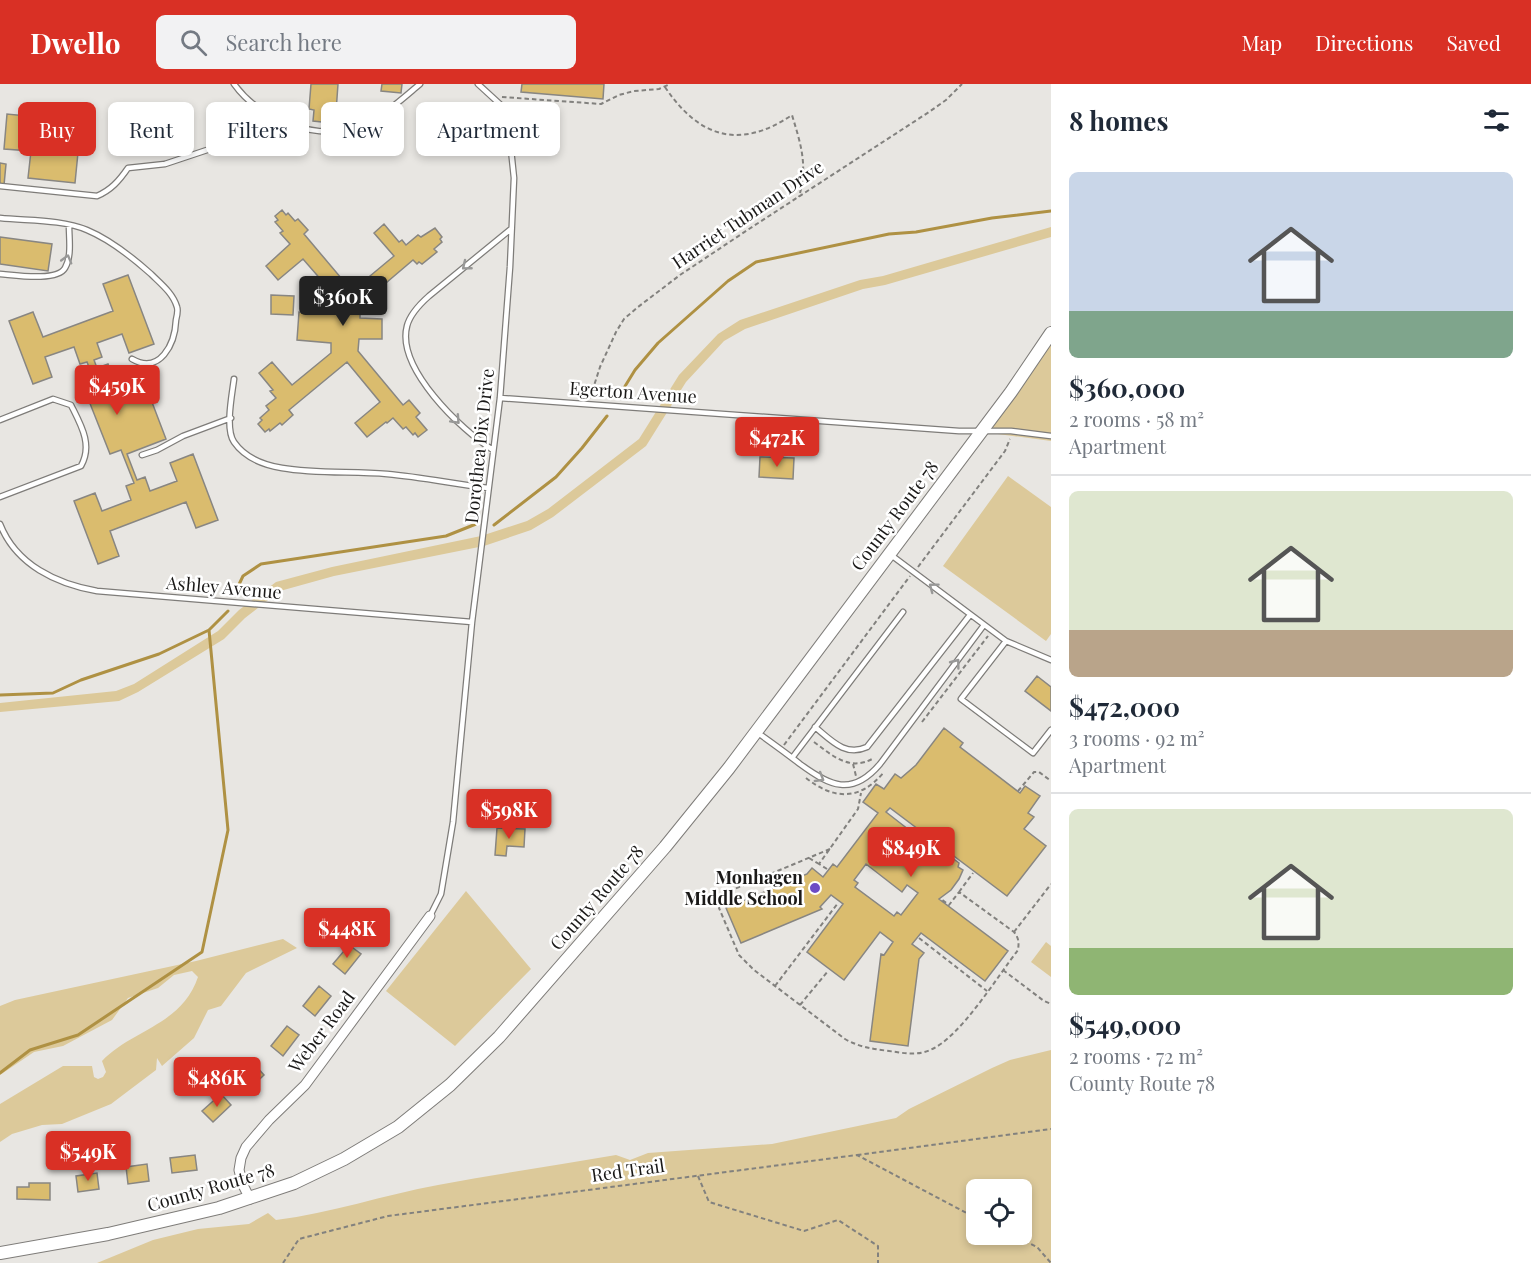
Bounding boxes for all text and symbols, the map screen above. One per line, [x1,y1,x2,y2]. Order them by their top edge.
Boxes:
search box [156,15,576,69]
text: Dwello [30,24,120,61]
icon: search [177,26,210,59]
text: Search here [225,27,342,57]
text: Map [1241,28,1282,56]
text: Directions [1315,28,1413,56]
text: Saved [1446,28,1501,56]
chip: Buy [18,102,96,156]
chip: Rent [108,102,194,156]
chip: Filters [206,102,309,156]
chip: New [321,102,404,156]
chip: Apartment [416,102,560,156]
text: 8 homes [1069,103,1168,138]
icon: filters [1480,104,1513,137]
street label: Harriet Tubman Drive [667,155,828,274]
icon: home [1237,211,1345,319]
one-way arrow [59,254,72,264]
one-way arrow [462,258,473,269]
pin: $360K [301,276,385,327]
text: $360K [313,282,373,309]
pin: $459K [75,365,159,416]
street label: Dorothea Dix Drive [459,367,499,525]
text: $360,000 [1069,370,1185,405]
text: $459K [89,371,145,398]
street label: Egerton Avenue [569,376,698,408]
text: 2 rooms · 58 m² [1069,405,1204,432]
one-way arrow [449,413,460,423]
pin: $472K [735,417,819,468]
text: $472K [749,423,805,450]
text: Apartment [1069,432,1166,459]
street label: County Route 78 [845,456,943,575]
icon: home [1237,530,1345,638]
street label: Ashley Avenue [164,570,283,604]
one-way arrow [929,583,940,594]
one-way arrow [949,659,960,670]
text: $472,000 [1069,689,1180,724]
text: 3 rooms · 92 m² [1069,724,1205,751]
text: Apartment [1069,751,1166,778]
one-way arrow [814,771,824,782]
pin: $598K [467,789,551,840]
text: $598K [480,795,538,822]
pin: $849K [869,827,953,878]
text: $849K [882,833,940,860]
street label: County Route 78 [544,840,648,955]
icon: home [1237,848,1345,956]
place label: Monhagen Middle School [684,865,803,910]
marker: Monhagen Middle School [808,881,822,895]
pin: $448K [305,908,389,959]
text: $448K [318,914,376,941]
street label: Weber Road [282,985,360,1078]
text: $549,000 [1069,1007,1181,1042]
text: 2 rooms · 72 m² [1069,1042,1203,1069]
pin: $486K [175,1057,259,1108]
text: $486K [188,1063,246,1090]
text: County Route 78 [1069,1069,1215,1096]
pin: $549K [46,1131,130,1182]
text: $549K [60,1137,116,1164]
street label: Red Trail [590,1153,666,1187]
street label: County Route 78 [144,1157,277,1217]
map controls [966,1179,1032,1245]
button: locate [966,1179,1032,1245]

